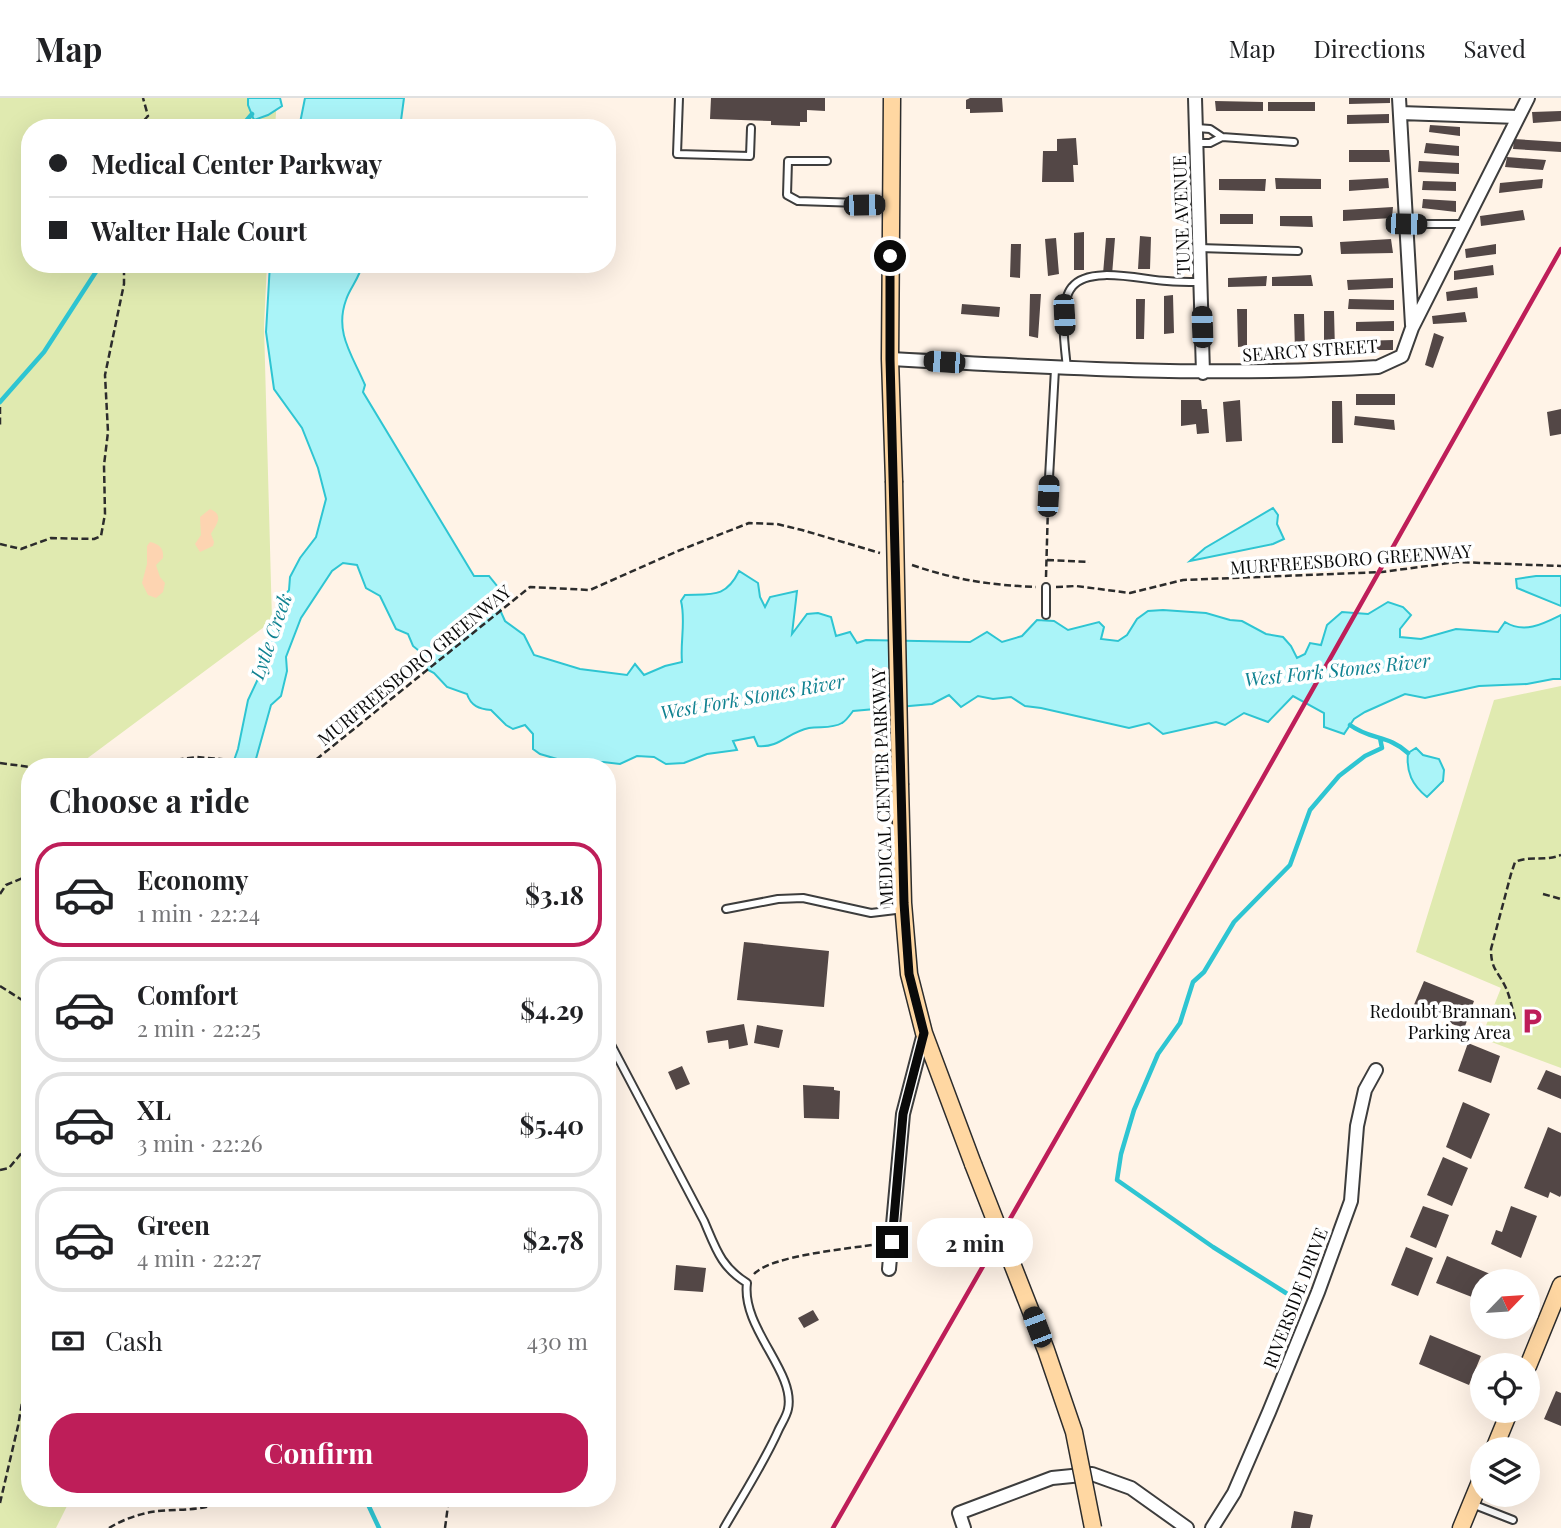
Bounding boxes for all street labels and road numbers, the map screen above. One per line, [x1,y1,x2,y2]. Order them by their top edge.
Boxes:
street label: TUNE AVENUE [1167,155,1195,275]
street label: SEARCY STREET [1241,333,1379,367]
street label: MURFREESBORO GREENWAY [1229,539,1473,579]
street label: MURFREESBORO GREENWAY [312,579,516,751]
street label: MEDICAL CENTER PARKWAY [866,667,898,907]
street label: RIVERSIDE DRIVE [1257,1224,1333,1372]

